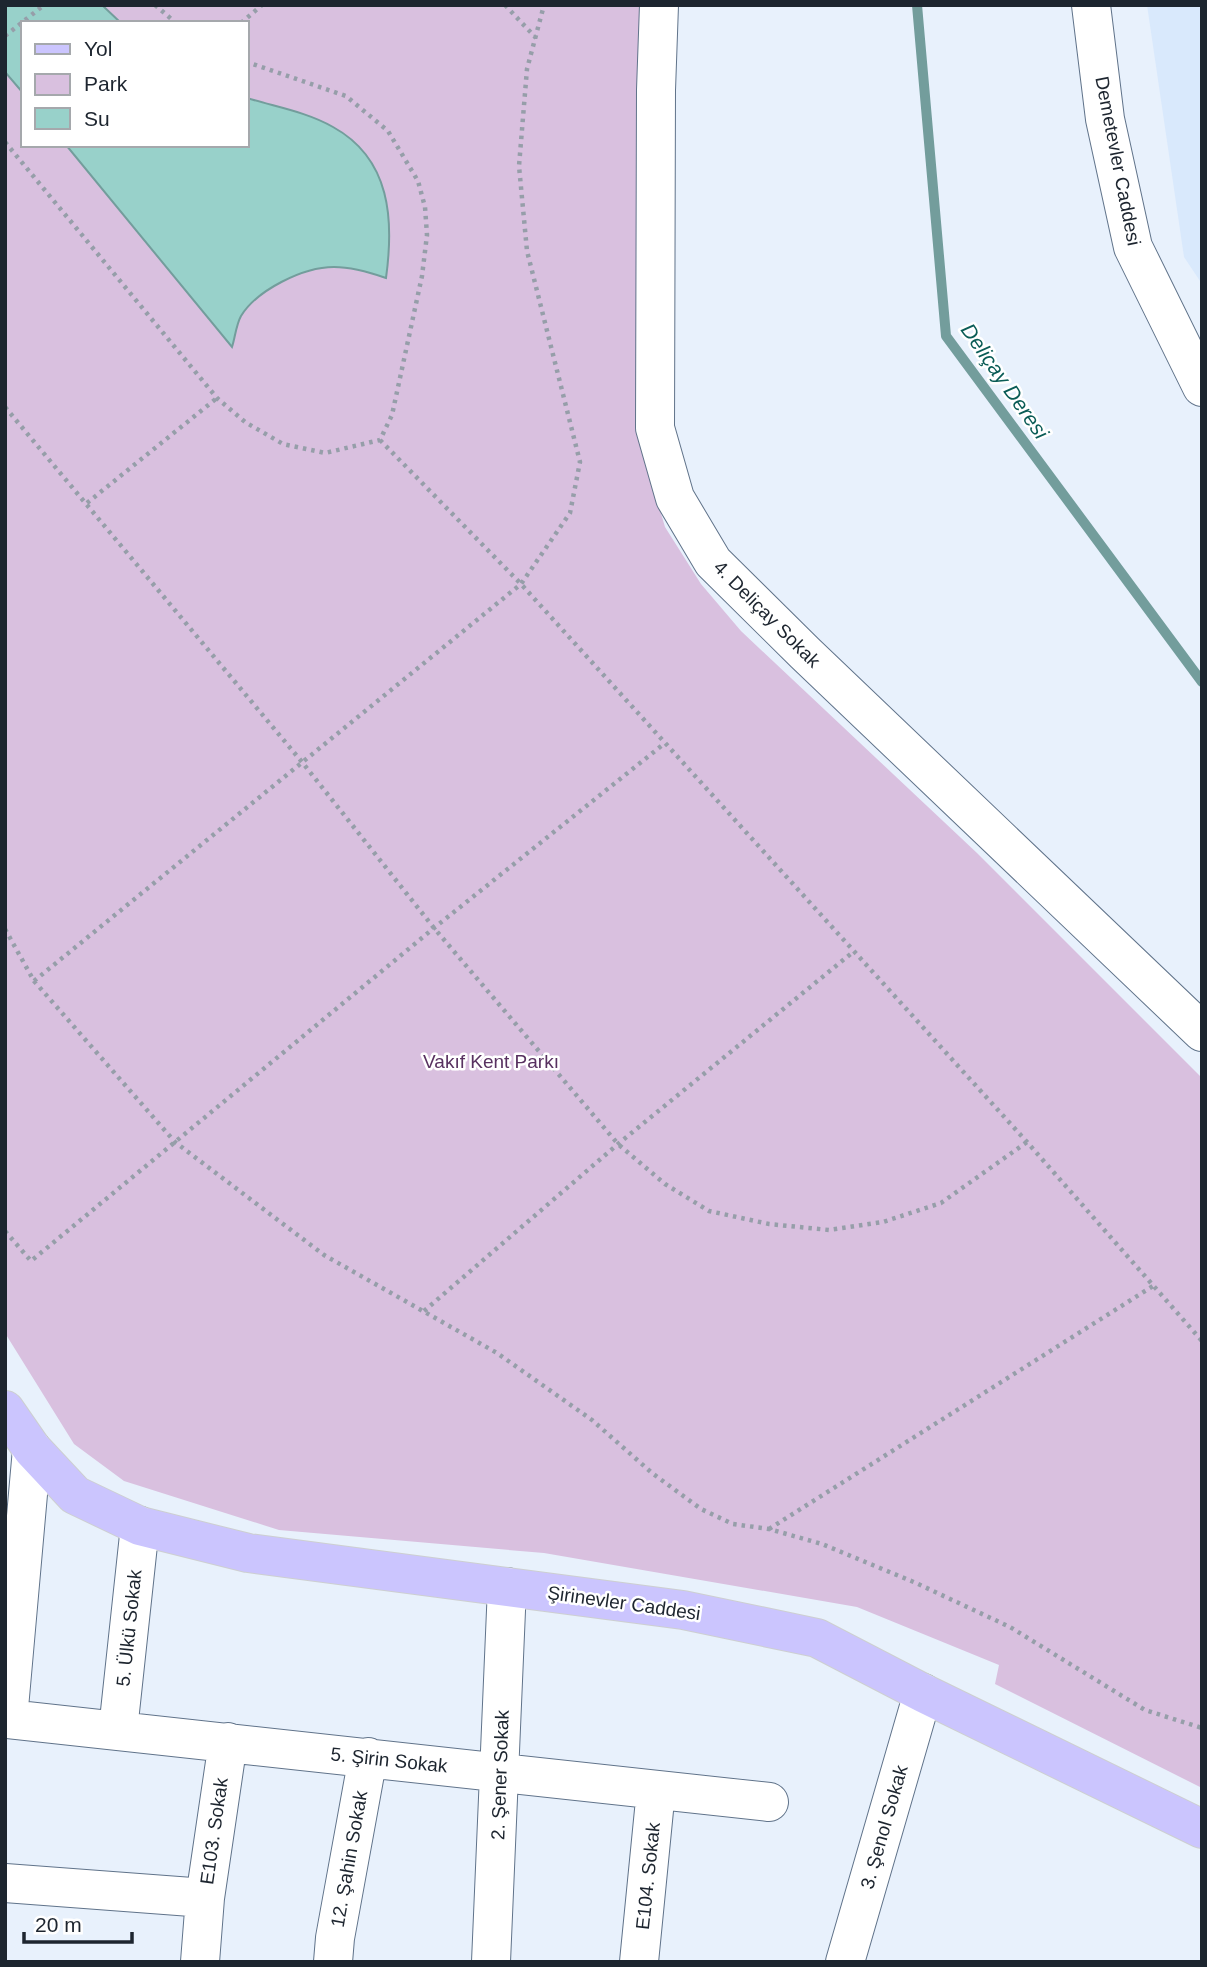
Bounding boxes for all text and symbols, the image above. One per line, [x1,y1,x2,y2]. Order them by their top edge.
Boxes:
legend [21,21,248,147]
text: Yol [84,37,112,60]
text: Park [84,72,128,95]
street label: Demetevler Caddesi [1091,75,1145,247]
text: Su [84,107,110,130]
water label: Deliçay Deresi [957,319,1054,444]
street label: 4. Deliçay Sokak [710,557,825,672]
park label: Vakıf Kent Parkı [423,1051,559,1072]
street label: 5. Ülkü Sokak [112,1568,146,1687]
street label: Şirinevler Caddesi [546,1582,702,1624]
street label: 2. Şener Sokak [487,1709,513,1840]
street label: 5. Şirin Sokak [330,1743,449,1777]
street label: 3. Şenol Sokak [856,1762,912,1891]
street label: E103. Sokak [196,1776,232,1886]
street label: 12. Şahin Sokak [327,1789,371,1929]
street label: E104. Sokak [632,1821,664,1931]
scale bar [24,1900,133,1944]
text: 20 m [35,1913,82,1936]

